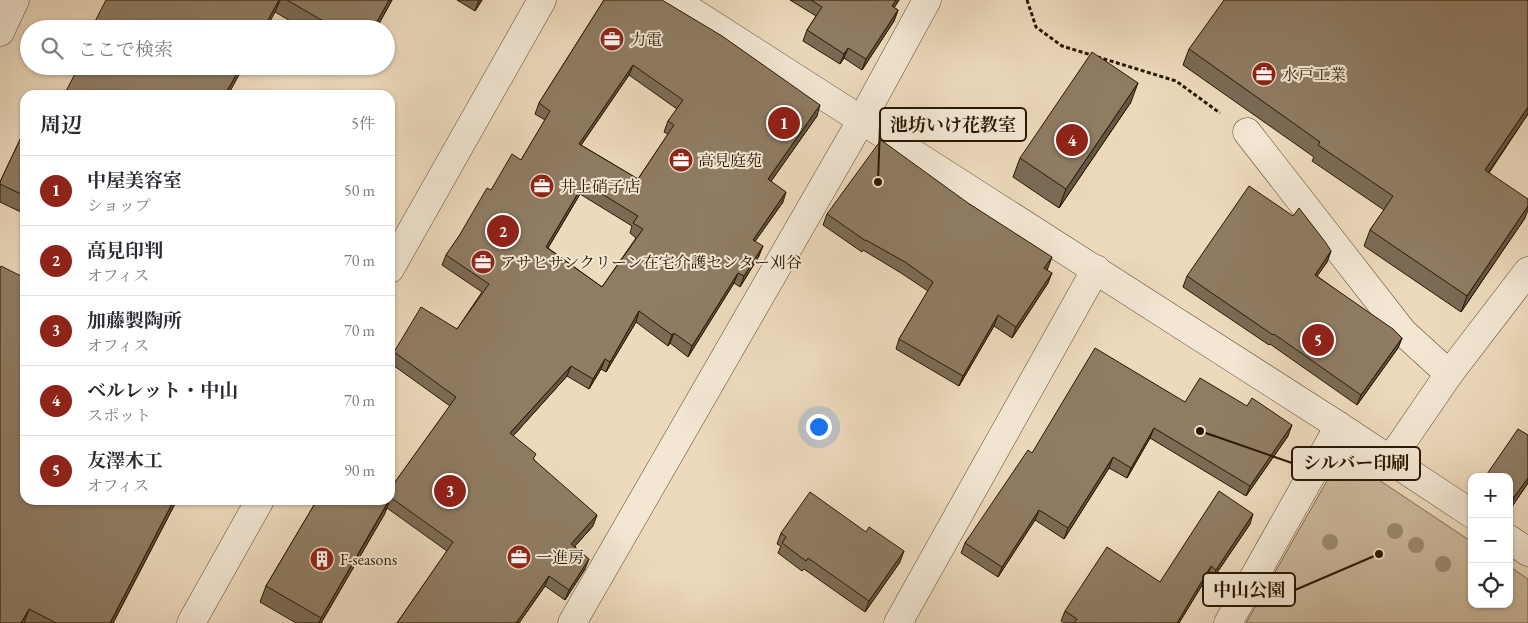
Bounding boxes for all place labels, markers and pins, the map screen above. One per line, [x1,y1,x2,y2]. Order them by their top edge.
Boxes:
office icon: 力電 [599,26,625,52]
place label: 力電 [630,29,662,50]
office icon: 水戸工業 [1251,61,1277,87]
place label: 水戸工業 [1282,64,1346,85]
pin: 1 [768,104,800,142]
callout: 池坊いけ花教室 [880,108,1026,141]
pin: 4 [1056,121,1088,159]
office icon: 高見庭苑 [668,147,694,173]
place label: 高見庭苑 [698,150,762,171]
office icon: 井上硝子店 [529,173,555,199]
place label: 井上硝子店 [560,176,640,197]
pin: 2 [487,212,519,250]
office icon: アサヒサンクリーン在宅介護センター刈谷 [470,249,496,275]
place label: アサヒサンクリーン在宅介護センター刈谷 [500,252,802,273]
pin: 5 [1302,321,1334,359]
callout: シルバー印刷 [1292,447,1420,480]
pin: 3 [434,472,466,510]
office icon: 一進房 [506,544,532,570]
building icon: F-seasons [309,546,335,572]
place label: 一進房 [536,547,584,568]
place label: F-seasons [340,549,397,570]
callout: 中山公園 [1203,573,1295,606]

